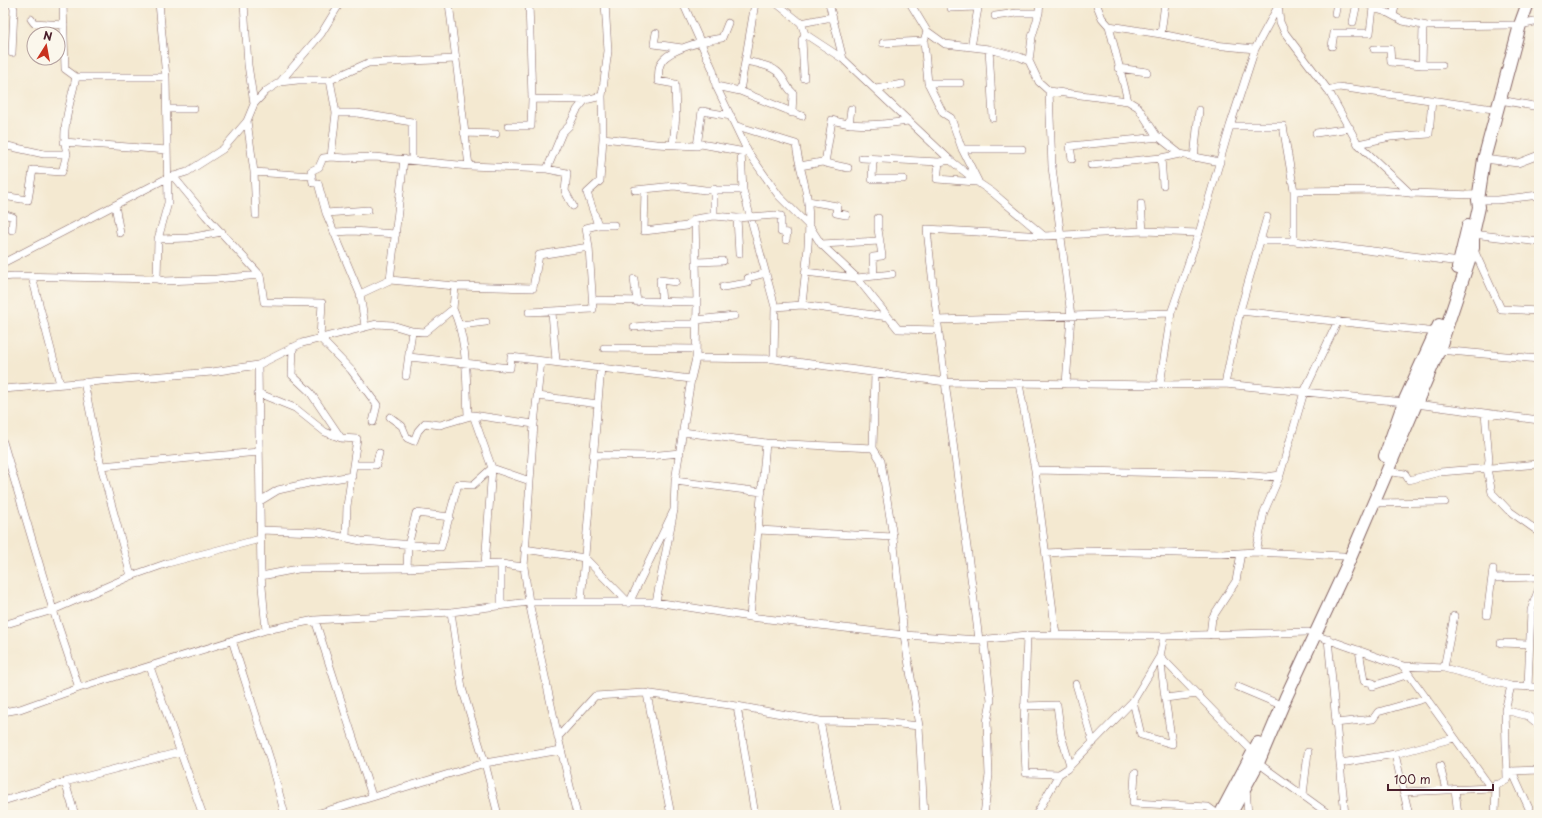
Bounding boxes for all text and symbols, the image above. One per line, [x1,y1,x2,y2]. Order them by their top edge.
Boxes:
north arrow [26,26,66,66]
text: N [42,27,54,45]
scale bar [1388,766,1493,792]
text: 100 m [1394,770,1431,788]

